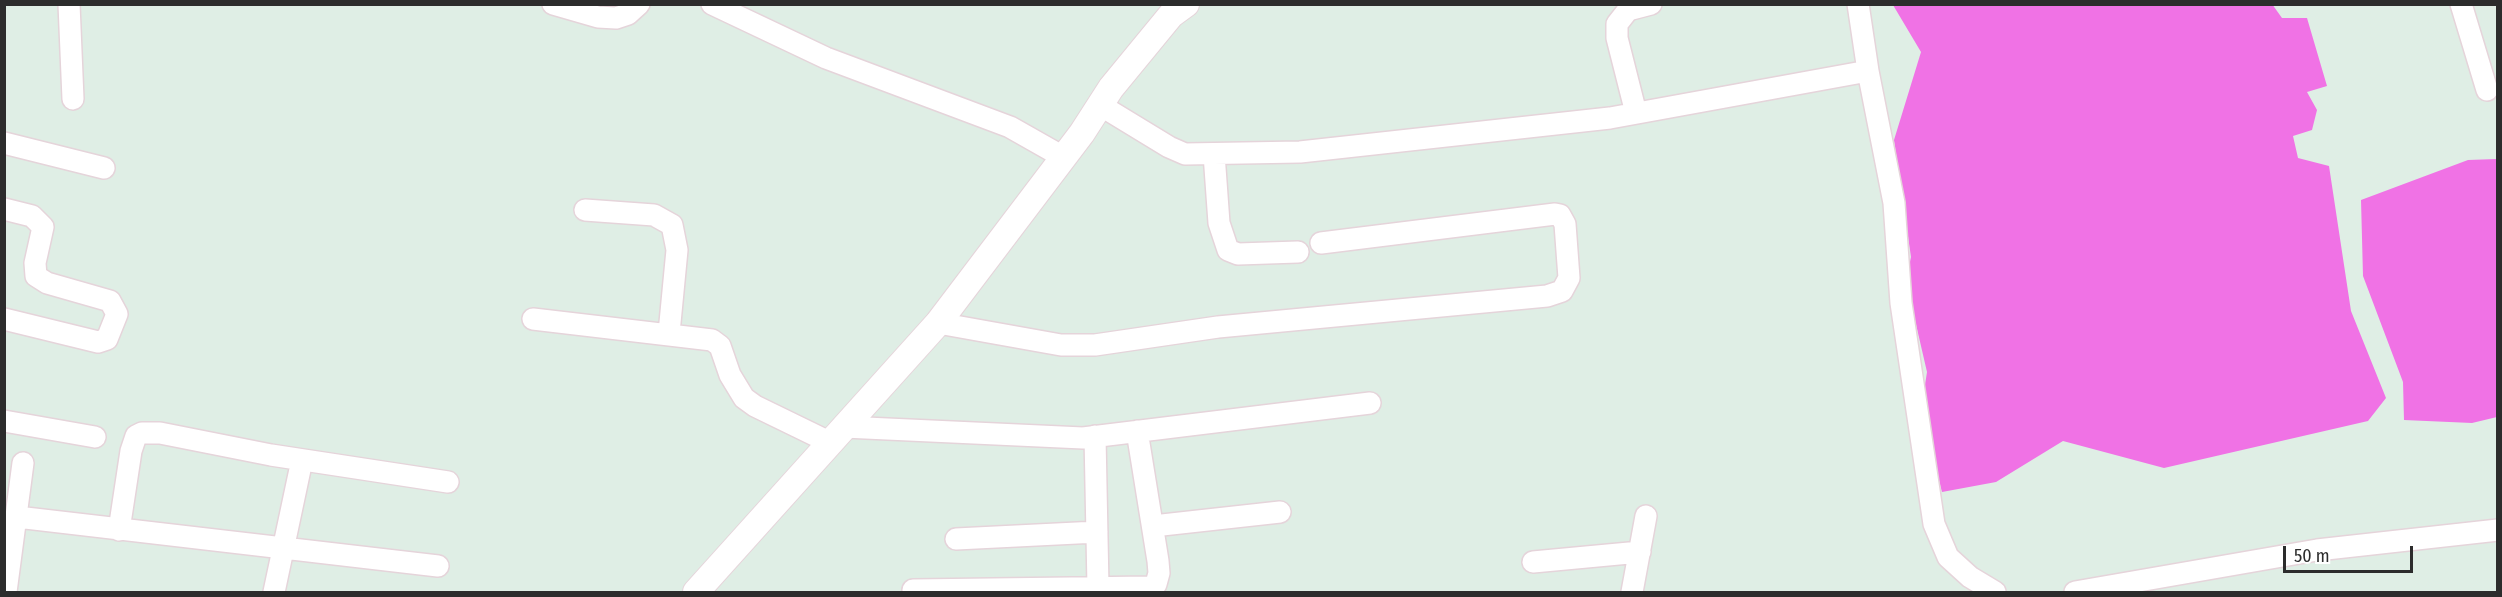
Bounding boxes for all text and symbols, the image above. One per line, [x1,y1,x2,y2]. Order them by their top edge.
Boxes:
scale bar [2286,534,2416,572]
text: 50 m [2294,545,2330,567]

